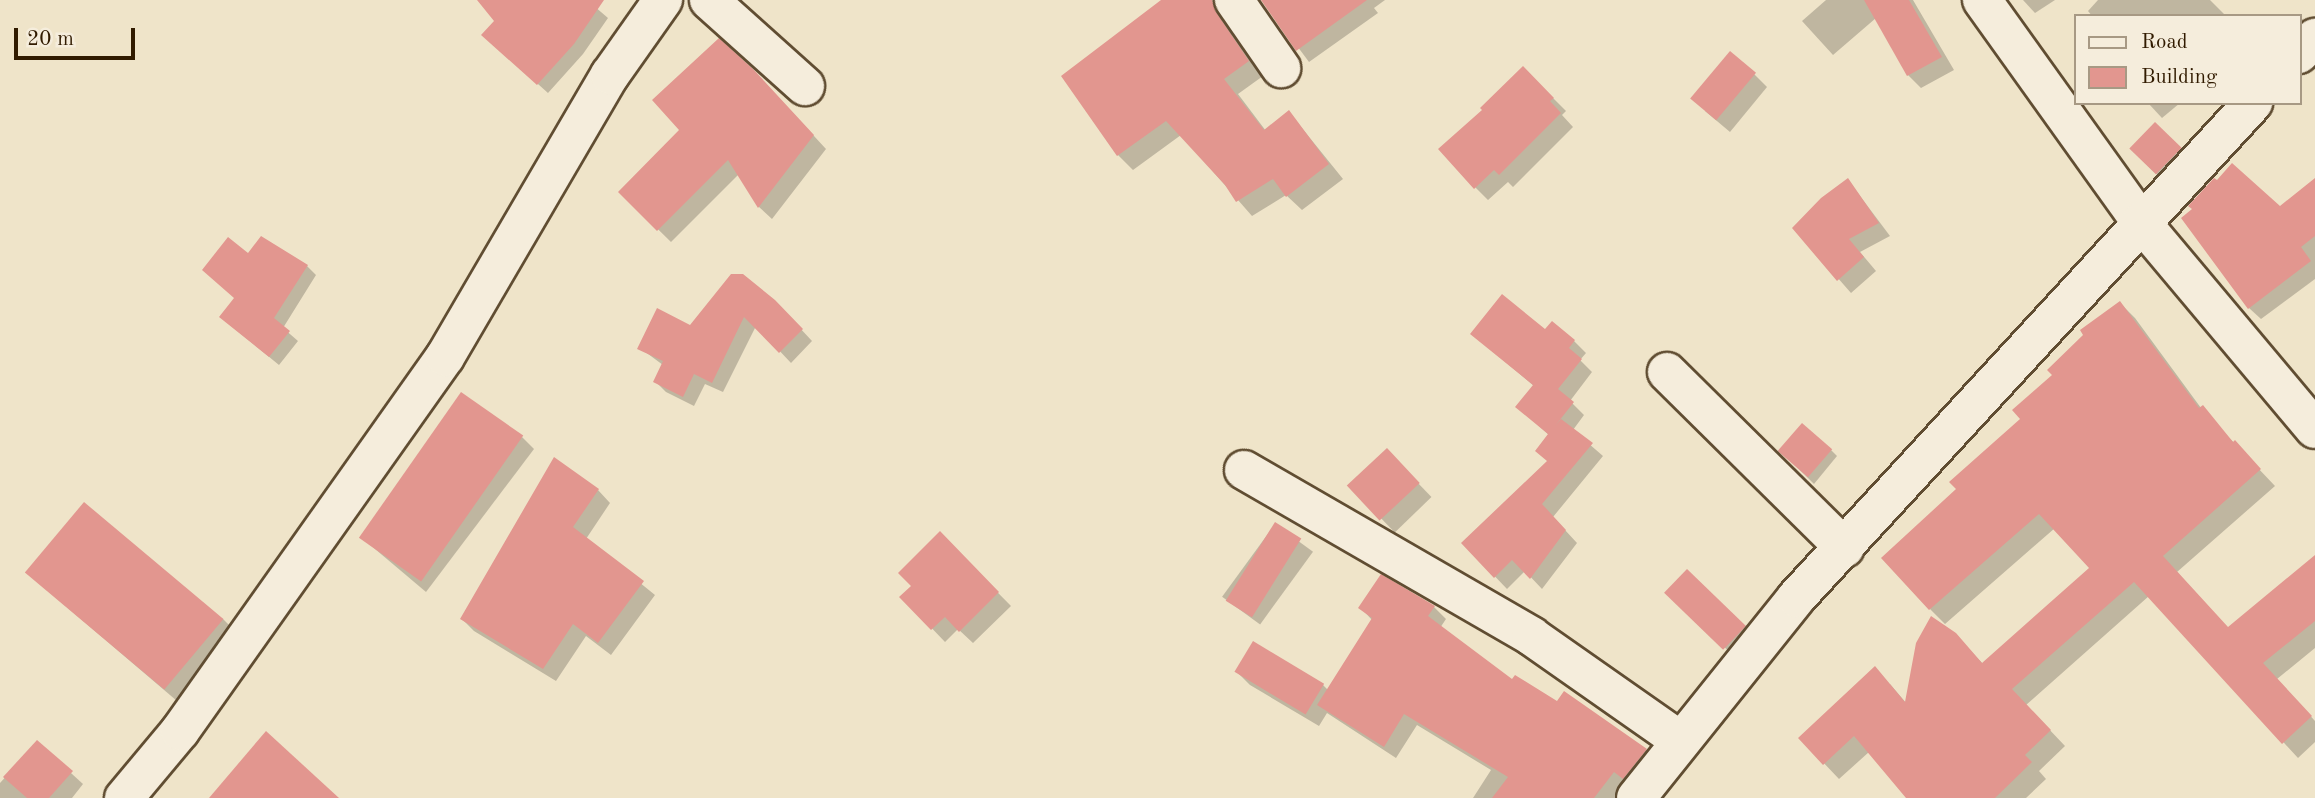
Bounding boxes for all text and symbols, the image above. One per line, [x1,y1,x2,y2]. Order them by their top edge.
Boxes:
scale bar [18,14,138,58]
legend [2074,14,2301,105]
text: 20 m [27,29,74,50]
text: Road [2141,32,2188,53]
text: Building [2141,67,2217,88]

